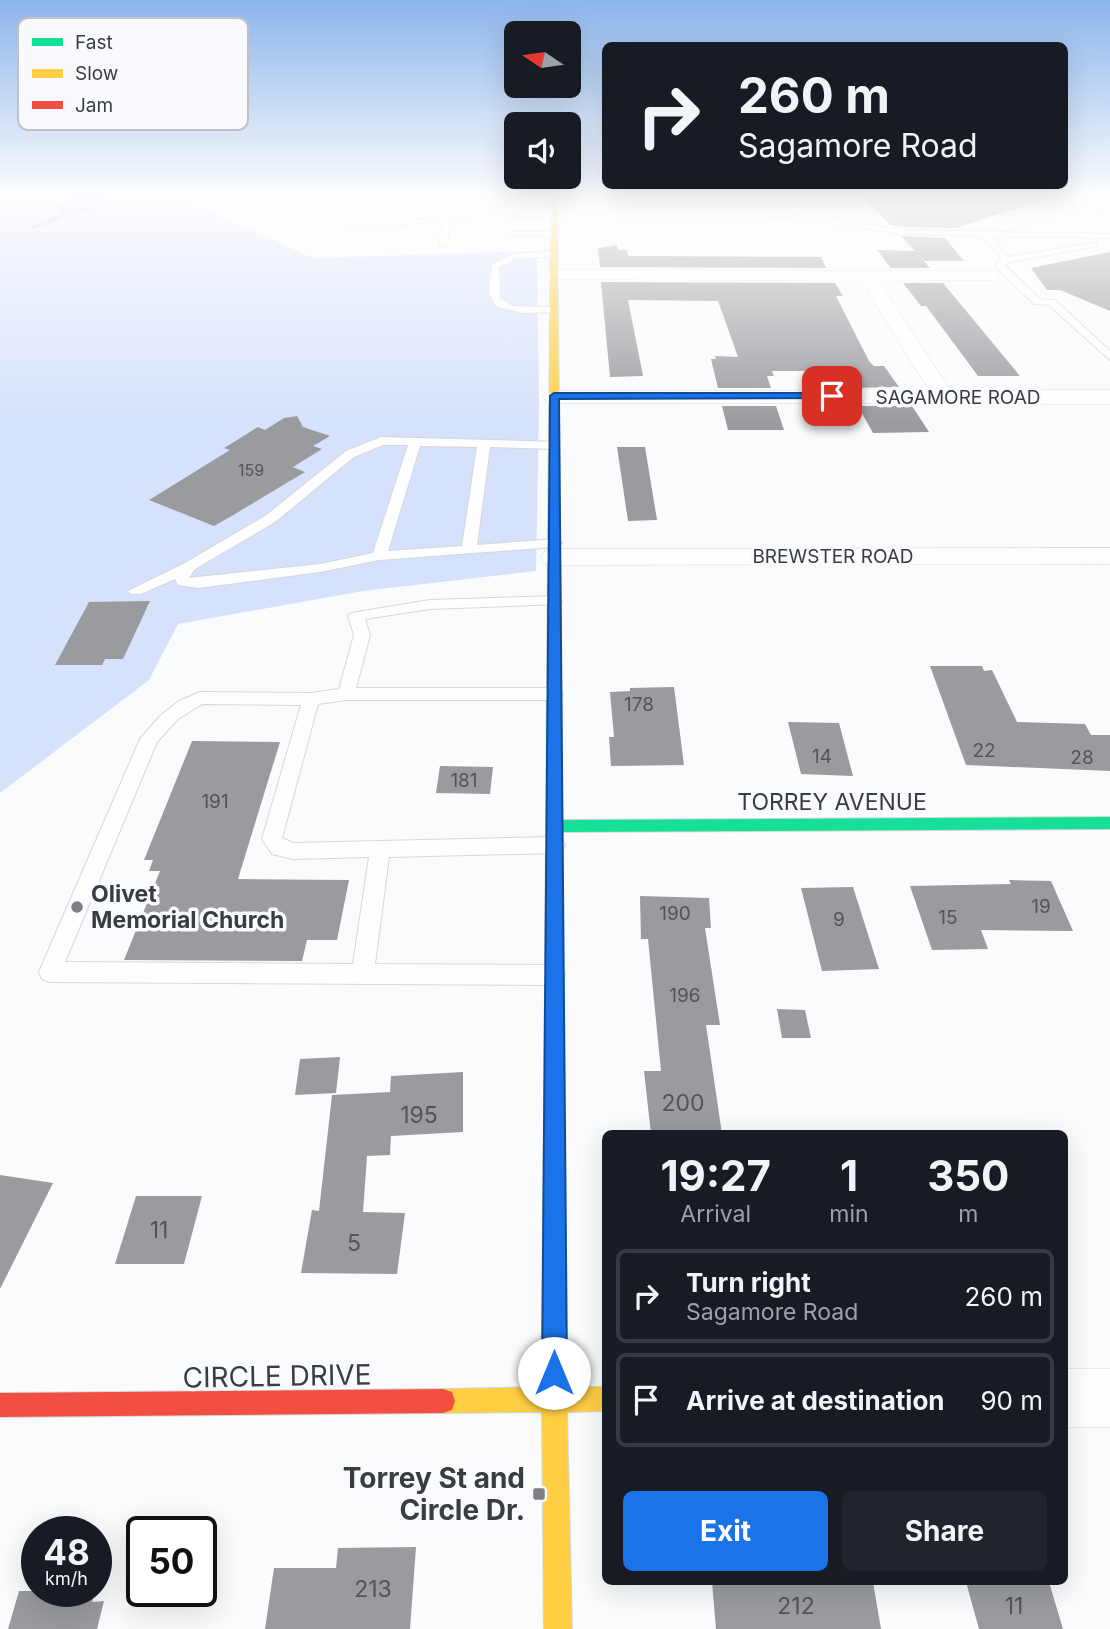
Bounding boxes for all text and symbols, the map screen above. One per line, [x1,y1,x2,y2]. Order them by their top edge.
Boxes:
legend [18,18,248,130]
north arrow [504,21,581,98]
map controls [504,21,581,189]
text: Fast [75,31,113,54]
text: Slow [75,62,118,85]
text: 260 m [738,66,890,125]
icon: right [623,70,714,161]
text: Jam [75,94,113,117]
button: sound [504,112,581,189]
text: Sagamore Road [738,126,978,165]
pin [802,366,862,426]
icon: arrive [813,377,851,415]
street label: SAGAMORE ROAD [875,386,1041,409]
house number: 159 [238,460,264,480]
street label: BREWSTER ROAD [752,545,914,568]
house number: 178 [624,693,654,716]
house number: 22 [972,739,996,762]
house number: 14 [812,745,832,768]
house number: 28 [1070,746,1094,769]
house number: 181 [450,769,478,792]
street label: TORREY AVENUE [737,788,927,816]
house number: 191 [201,790,229,813]
place label: Olivet Memorial Church [91,880,284,934]
house number: 19 [1031,895,1051,918]
marker: Olivet Memorial Church [69,899,85,915]
house number: 190 [659,902,691,925]
house number: 15 [938,906,958,929]
house number: 9 [833,908,845,931]
house number: 196 [669,984,701,1007]
house number: 200 [661,1089,705,1117]
house number: 195 [400,1101,438,1129]
text: 19:27 [661,1150,771,1201]
text: 1 [840,1150,858,1201]
text: 350 [927,1150,1009,1201]
text: Arrival [680,1200,751,1228]
text: min [829,1200,869,1228]
text: m [958,1200,978,1228]
house number: 11 [150,1216,168,1244]
house number: 5 [347,1229,361,1257]
text: Turn right [686,1267,811,1298]
icon: right [627,1277,665,1315]
text: 260 m [965,1281,1043,1312]
text: Sagamore Road [686,1298,858,1326]
position arrow [517,1336,591,1410]
street label: CIRCLE DRIVE [182,1357,372,1395]
icon: arrive [627,1381,665,1419]
text: Arrive at destination [686,1385,945,1416]
text: 90 m [980,1385,1043,1416]
place label: Torrey St and Circle Dr. [343,1461,525,1527]
marker: Torrey St and Circle Dr. [531,1486,547,1502]
button: Exit [623,1491,828,1571]
button: Share [842,1491,1047,1571]
speed limit sign: 50 [126,1516,217,1607]
text: 48 [43,1531,90,1573]
text: km/h [45,1568,88,1589]
house number: 213 [354,1575,392,1603]
house number: 212 [777,1592,815,1620]
house number: 11 [1005,1592,1023,1620]

